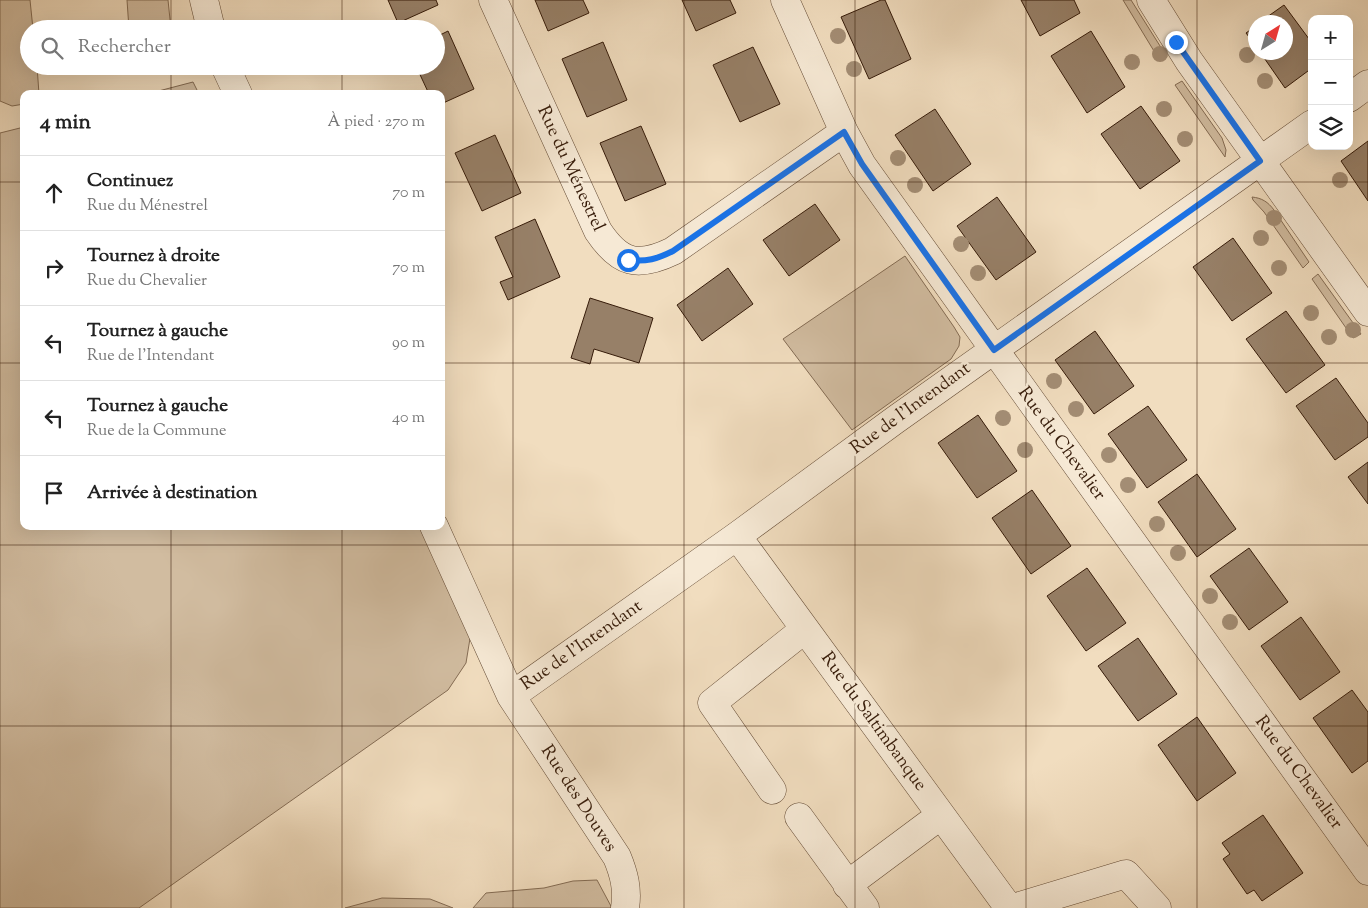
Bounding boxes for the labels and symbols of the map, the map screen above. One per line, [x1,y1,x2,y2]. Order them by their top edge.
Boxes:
north arrow [1248,15,1293,60]
route end [1165,31,1188,54]
street label: Rue du Ménestrel [529,102,611,236]
route start [617,249,640,272]
street label: Rue de l'Intendant [845,356,977,462]
street label: Rue du Chevalier [1011,382,1111,506]
street label: Rue de l'Intendant [516,594,648,698]
street label: Rue du Saltimbanque [814,647,932,797]
street label: Rue du Chevalier [1248,711,1348,835]
street label: Rue des Douves [534,740,622,858]

